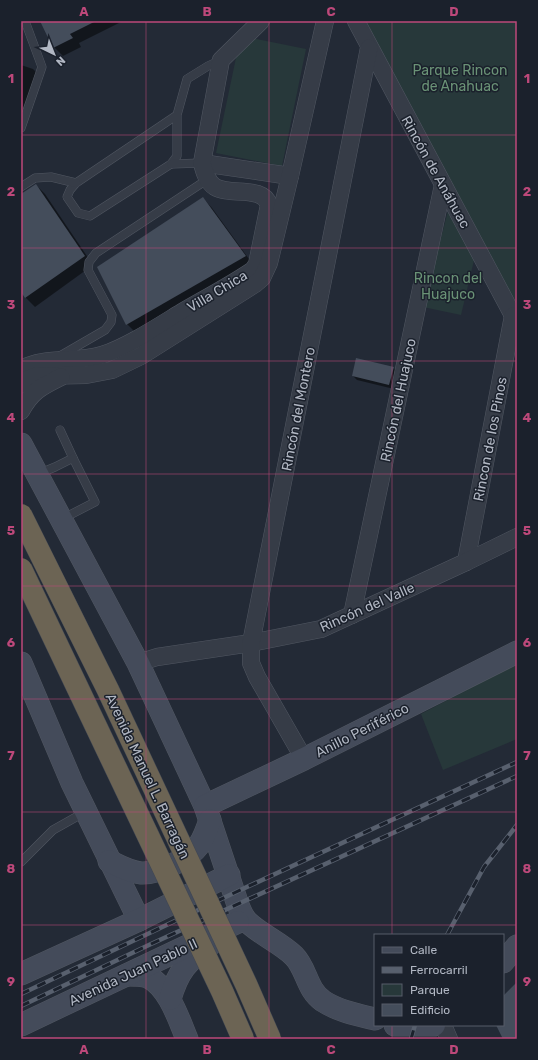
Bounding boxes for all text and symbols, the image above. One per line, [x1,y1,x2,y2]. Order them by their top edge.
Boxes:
text: A [79,4,89,19]
text: B [202,4,212,19]
text: C [326,4,336,19]
text: D [449,4,459,19]
north arrow [34,34,74,74]
text: N [53,53,68,68]
park label: Parque Rincon de Anahuac [412,62,508,95]
text: 1 [8,71,14,86]
text: 1 [524,71,530,86]
street label: Rincón de Anáhuac [398,113,474,232]
text: 2 [7,184,15,199]
text: 2 [523,184,531,199]
street label: Villa Chica [184,267,250,316]
park label: Rincon del Huajuco [414,270,482,303]
text: 3 [7,297,16,312]
text: 3 [523,297,532,312]
street label: Rincón del Huajuco [377,337,420,463]
street label: Rincón del Montero [278,346,319,472]
street label: Rincon de los Pinos [470,375,511,503]
text: 4 [7,410,16,425]
text: 4 [523,410,532,425]
text: 5 [7,523,15,538]
text: 5 [523,523,531,538]
street label: Rincón del Valle [317,579,417,636]
text: 6 [7,635,16,650]
text: 6 [523,635,532,650]
street label: Avenida Manuel L. Barragán [102,691,193,862]
street label: Anillo Periférico [313,700,412,761]
text: 7 [7,748,15,763]
text: 7 [523,748,531,763]
text: 8 [7,861,16,876]
text: 8 [523,861,532,876]
legend [374,934,504,1026]
street label: Avenida Juan Pablo II [66,935,200,1010]
text: Calle [410,943,437,957]
text: Ferrocarril [410,963,468,977]
text: 9 [7,974,15,989]
text: 9 [523,974,531,989]
text: Parque [410,983,450,997]
text: Edificio [410,1003,450,1017]
text: A [79,1042,89,1057]
text: B [202,1042,212,1057]
text: C [326,1042,336,1057]
text: D [449,1042,459,1057]

